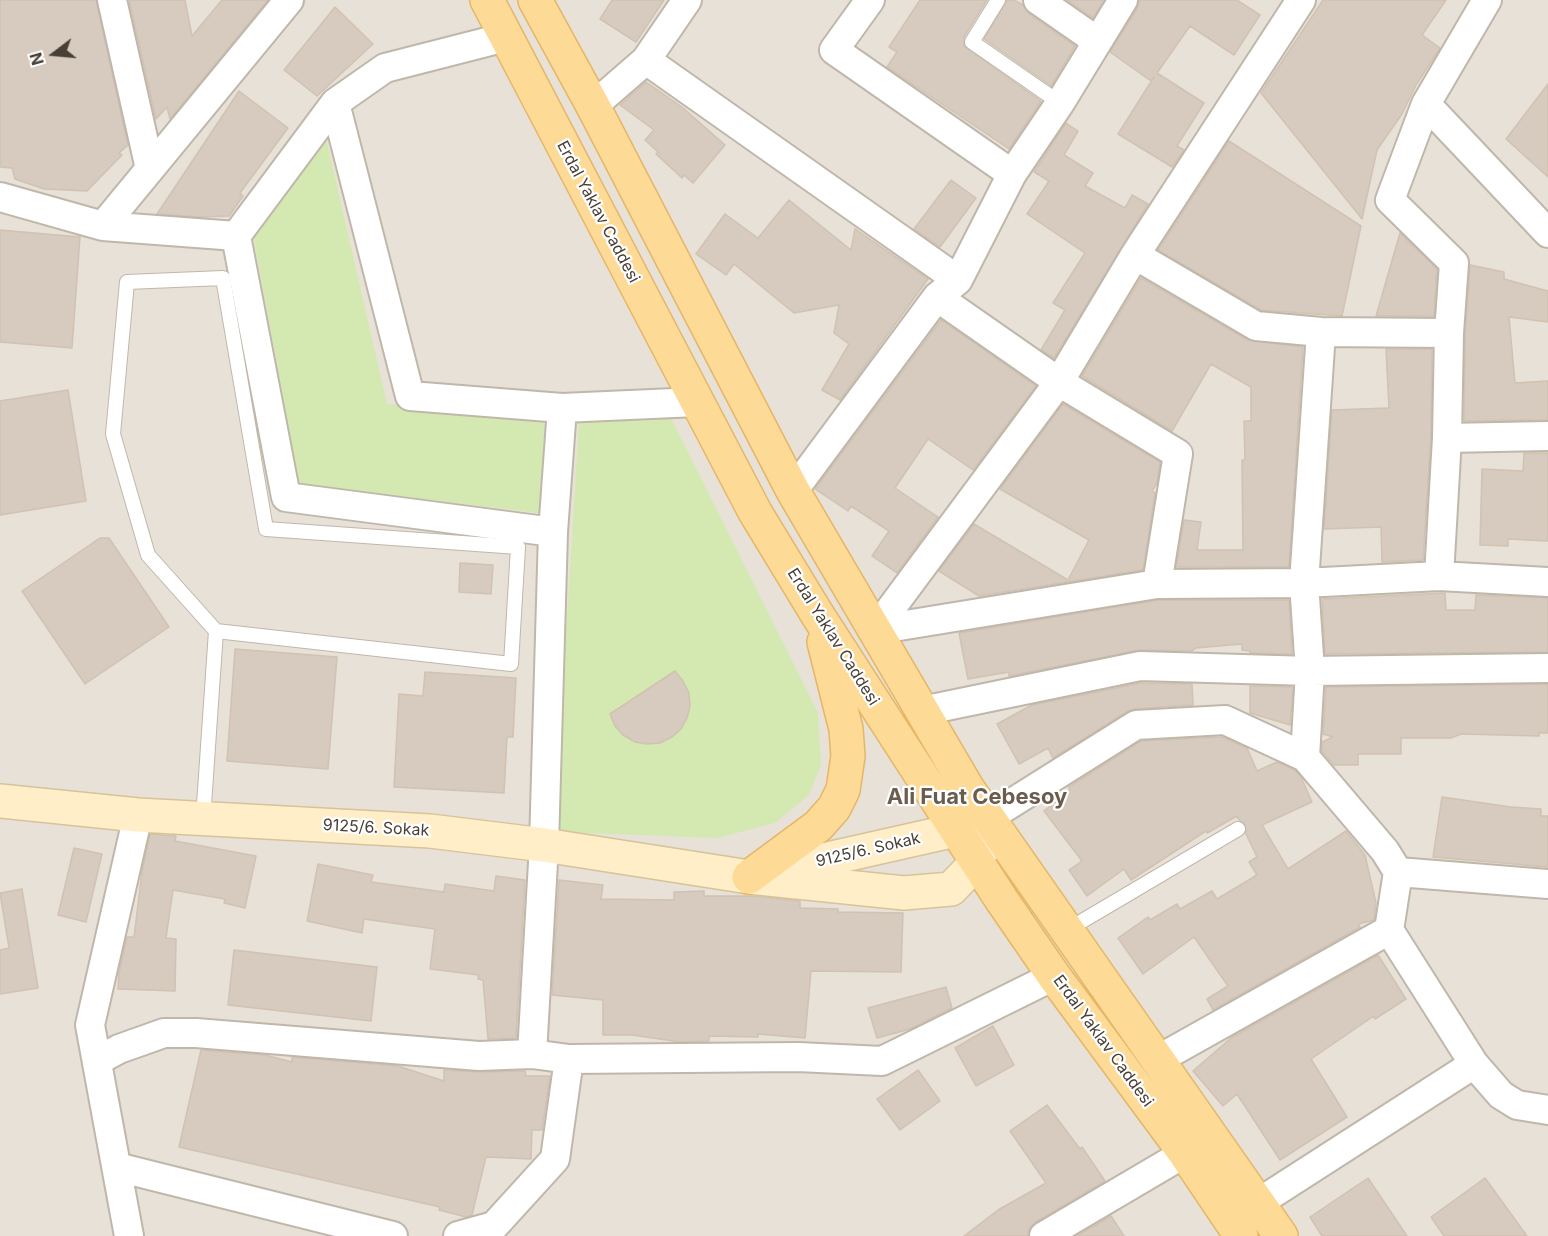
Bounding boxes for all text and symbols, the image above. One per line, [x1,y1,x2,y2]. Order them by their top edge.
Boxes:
north arrow [24,24,84,84]
text: N [25,50,48,68]
street label: Erdal Yaklav Caddesi [552,138,644,286]
street label: Erdal Yaklav Caddesi [783,565,883,709]
district label: Ali Fuat Cebesoy [887,784,1067,810]
street label: 9125/6. Sokak [322,816,430,840]
street label: 9125/6. Sokak [814,829,922,871]
street label: Erdal Yaklav Caddesi [1049,971,1157,1111]

